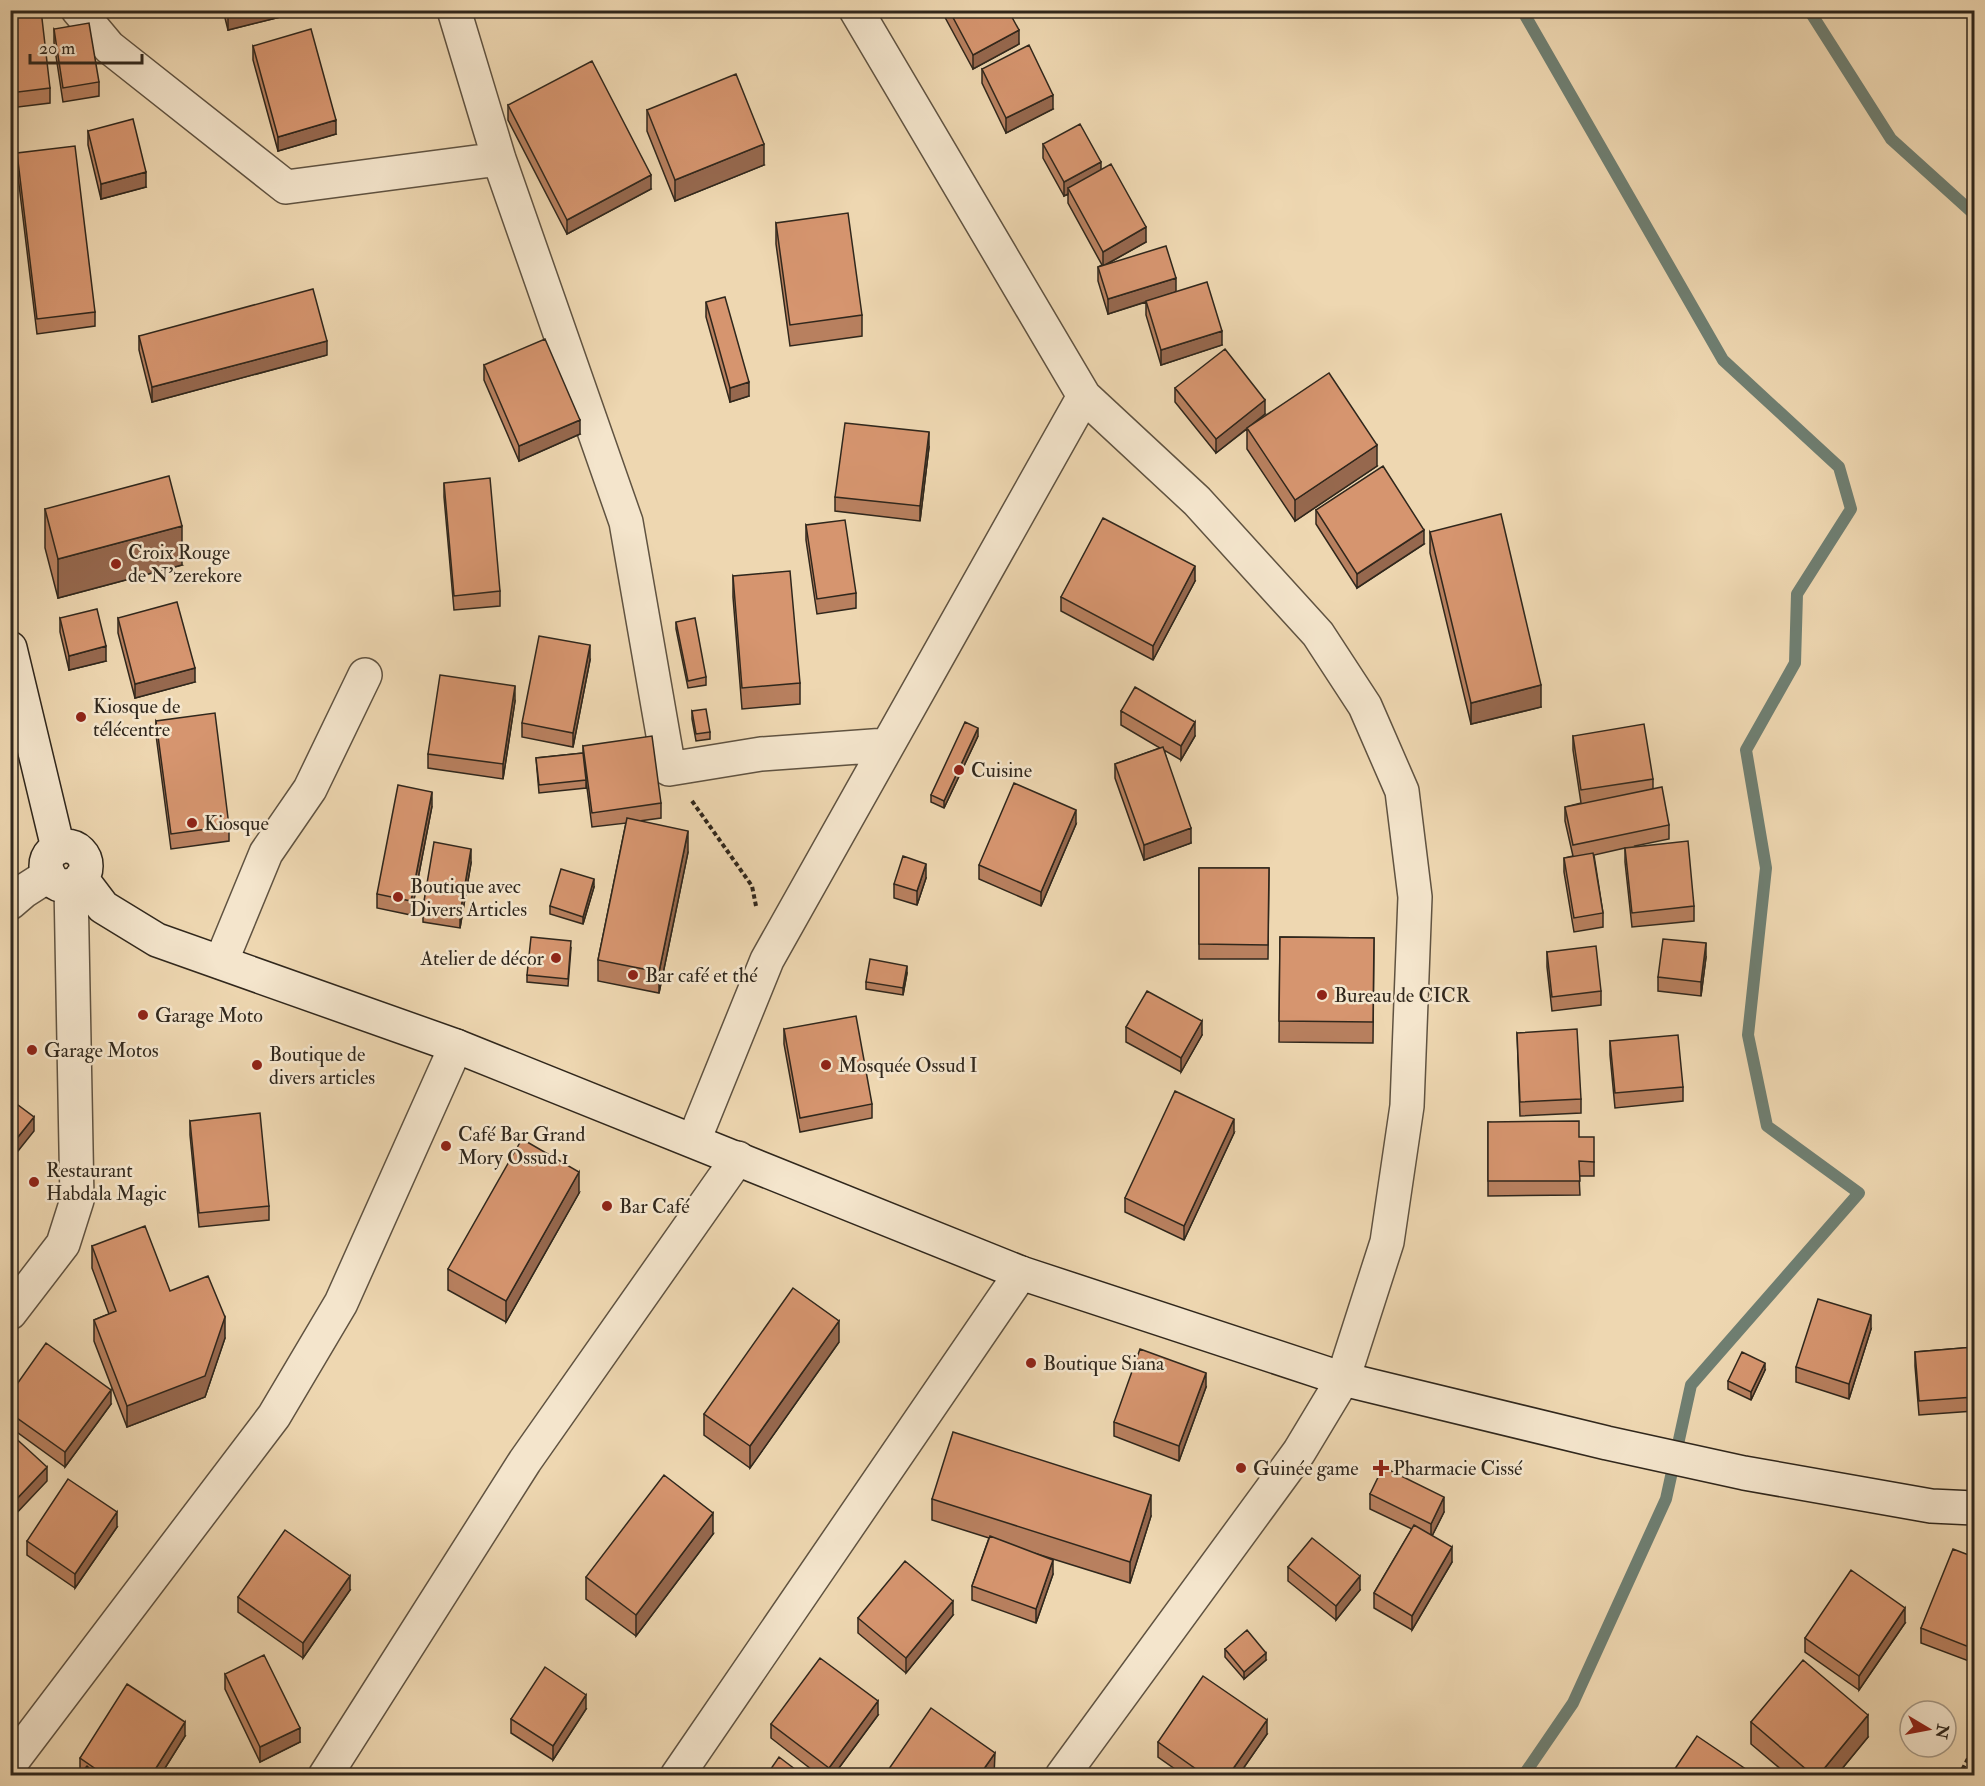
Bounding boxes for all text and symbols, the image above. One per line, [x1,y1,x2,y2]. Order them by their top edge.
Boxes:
scale bar [30,27,142,65]
text: 20 m [39,37,75,60]
place label: Croix Rouge de N'zerekore [128,540,242,588]
marker: Croix Rouge de N'zerekore [109,557,123,571]
place label: Kiosque de télécentre [93,694,180,742]
marker: Kiosque de télécentre [74,710,88,724]
place label: Cuisine [971,758,1032,783]
marker: Cuisine [952,763,966,777]
place label: Kiosque [204,811,269,836]
marker: Kiosque [185,816,199,830]
place label: Boutique avec Divers Articles [410,874,527,922]
marker: Boutique avec Divers Articles [391,890,405,904]
place label: Atelier de décor [419,946,545,971]
marker: Atelier de décor [549,951,563,965]
place label: Bar café et thé [645,963,758,988]
marker: Bar café et thé [626,968,640,982]
place label: Bureau de CICR [1334,983,1471,1008]
marker: Bureau de CICR [1315,988,1329,1002]
place label: Garage Moto [155,1003,263,1028]
marker: Garage Moto [136,1008,150,1022]
place label: Garage Motos [44,1038,159,1063]
place label: Boutique de divers articles [269,1042,375,1090]
marker: Garage Motos [25,1043,39,1057]
place label: Mosquée Ossud I [838,1053,978,1078]
marker: Boutique de divers articles [250,1058,264,1072]
marker: Mosquée Ossud I [819,1058,833,1072]
place label: Café Bar Grand Mory Ossud 1 [458,1122,585,1170]
marker: Café Bar Grand Mory Ossud 1 [439,1139,453,1153]
place label: Restaurant Habdala Magic [46,1158,167,1206]
marker: Restaurant Habdala Magic [27,1175,41,1189]
place label: Bar Café [619,1194,690,1219]
marker: Bar Café [600,1199,614,1213]
place label: Boutique Siana [1043,1351,1165,1376]
marker: Boutique Siana [1024,1356,1038,1370]
place label: Guinée game [1253,1456,1359,1481]
place label: Pharmacie Cissé [1393,1456,1523,1481]
marker: Guinée game [1234,1461,1248,1475]
marker: Pharmacie Cissé [1374,1461,1388,1475]
north arrow [1898,1699,1958,1759]
text: N [1931,1722,1953,1741]

